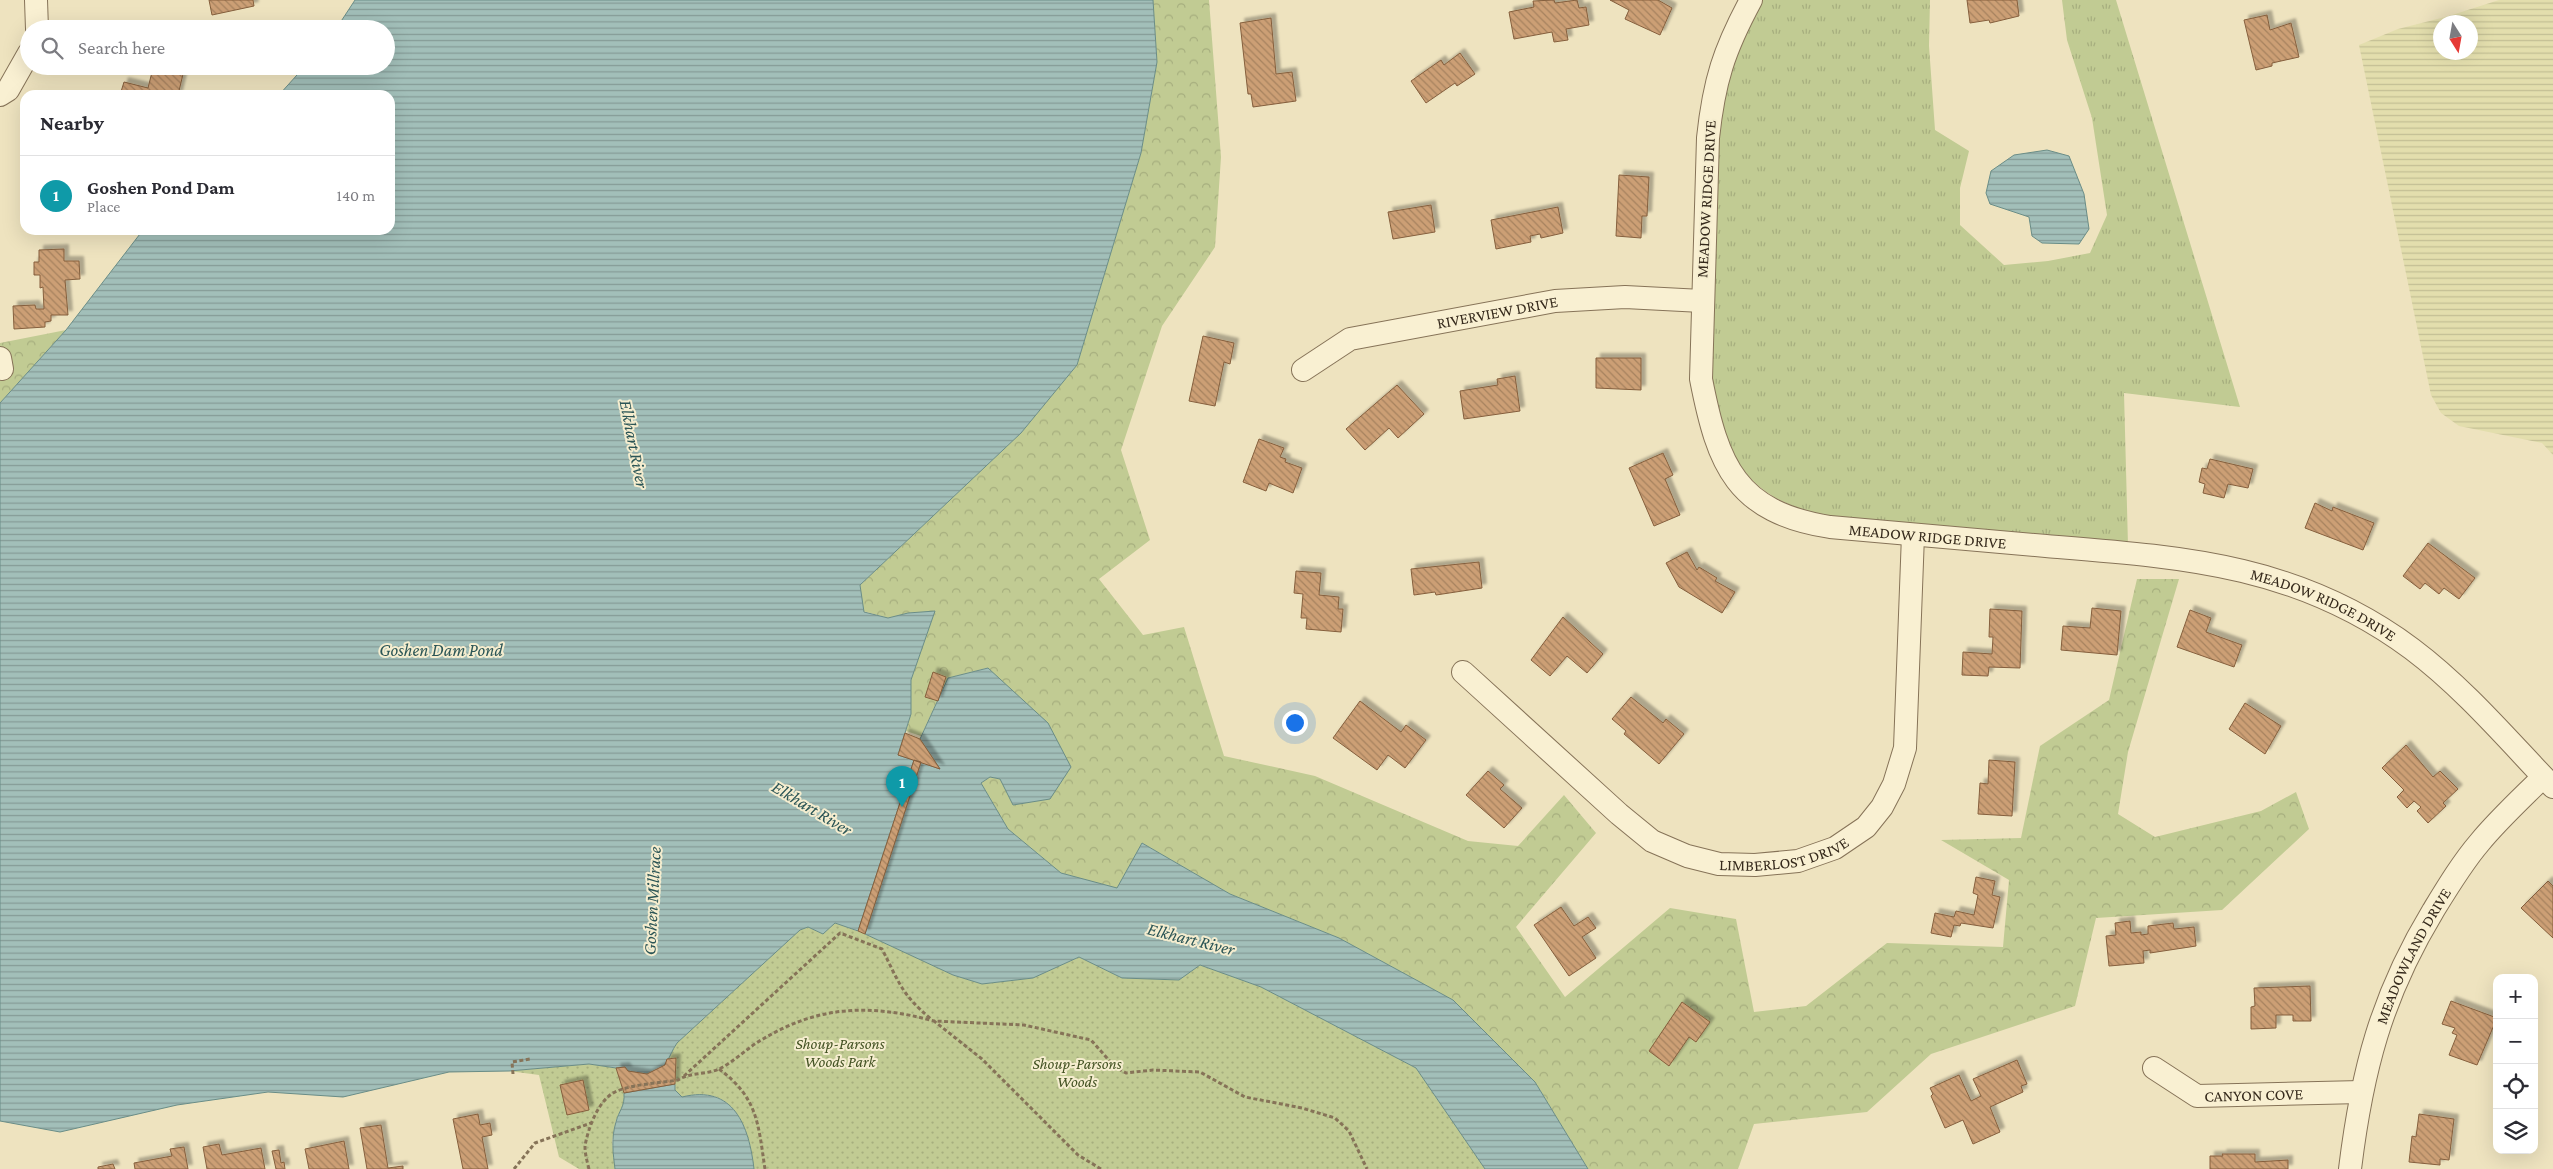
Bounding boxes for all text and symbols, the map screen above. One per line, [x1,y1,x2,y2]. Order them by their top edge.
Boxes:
north arrow [2433,15,2478,60]
search box [20,20,395,75]
icon: search [38,34,66,62]
text: Search here [78,37,165,58]
text: Nearby [40,111,104,135]
street label: MEADOW RIDGE DRIVE [1693,119,1719,278]
text: Goshen Pond Dam [87,177,235,198]
text: 1 [53,187,59,204]
text: 140 m [337,187,375,204]
text: Place [87,198,120,215]
street label: RIVERVIEW DRIVE [1435,292,1559,331]
water label: Elkhart River [616,398,652,490]
street label: MEADOW RIDGE DRIVE [1848,520,2007,551]
street label: MEADOW RIDGE DRIVE [2249,565,2400,644]
water label: Goshen Dam Pond [379,640,503,660]
your location [1282,710,1308,736]
pin: 1 [886,766,918,807]
water label: Elkhart River [769,776,856,840]
street label: LIMBERLOST DRIVE [1719,833,1852,874]
water label: Goshen Millrace [639,846,665,956]
street label: MEADOWLAND DRIVE [2372,884,2454,1026]
water label: Elkhart River [1145,918,1237,960]
map controls [2493,974,2538,1154]
button: + [2493,974,2538,1019]
button: − [2493,1019,2538,1064]
park label: Shoup-Parsons Woods Park [795,1035,885,1070]
park label: Shoup-Parsons Woods [1032,1055,1122,1090]
button: locate [2493,1064,2538,1109]
street label: CANYON COVE [2204,1085,2304,1104]
button: layers [2493,1109,2538,1154]

